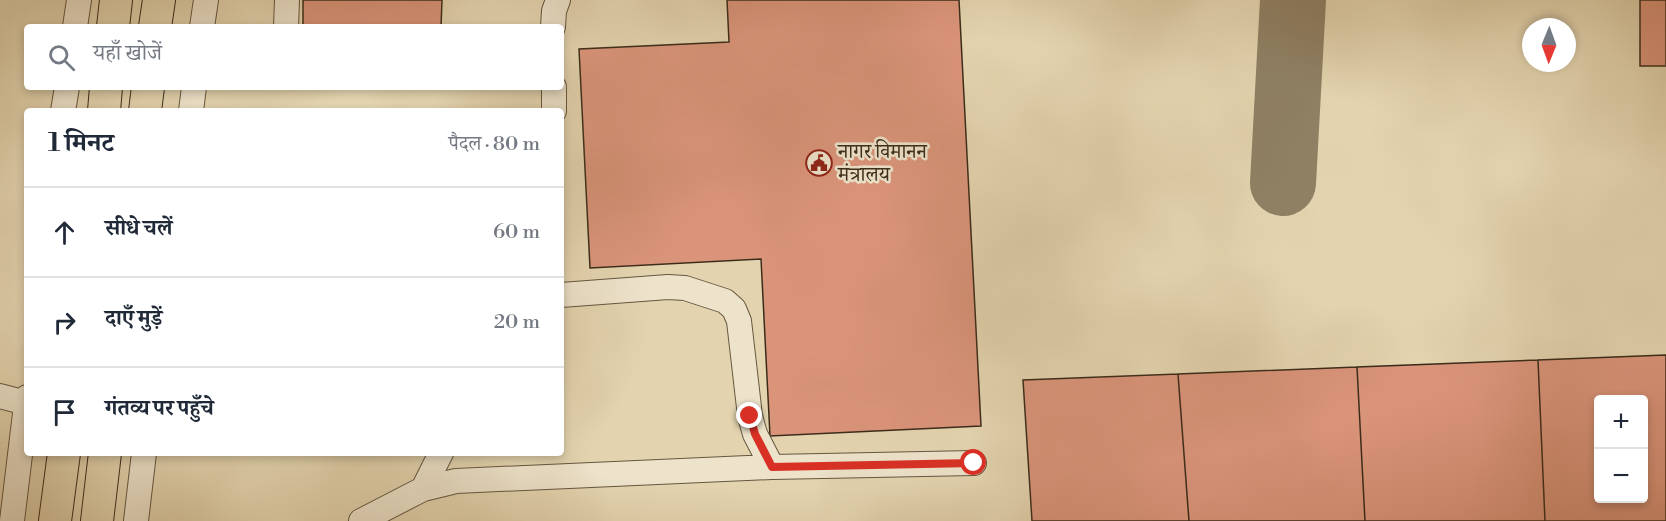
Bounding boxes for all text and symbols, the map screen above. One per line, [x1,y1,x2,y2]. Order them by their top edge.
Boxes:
north arrow [1522,18,1576,72]
search box [24,24,564,90]
text: यहाँ खोजें [93,40,162,67]
icon: search [45,41,78,74]
text: 1 मिनट [48,127,114,159]
text: पैदल · 80 m [449,132,540,157]
place label: नागर विमानन मंत्रालय [837,139,929,188]
public building icon: नागर विमानन मंत्रालय [804,148,834,178]
text: सीधे चलें [105,215,172,242]
icon: ahead [48,216,81,249]
text: 60 m [493,220,540,245]
text: दाएँ मुड़ें [105,305,162,332]
icon: right [48,306,81,339]
text: 20 m [494,310,540,335]
text: गंतव्य पर पहुँचे [105,395,214,422]
map controls [1594,395,1648,503]
button: + [1594,395,1648,449]
icon: arrive [48,396,81,429]
route end [736,402,762,428]
route start [960,449,986,475]
button: − [1594,449,1648,503]

